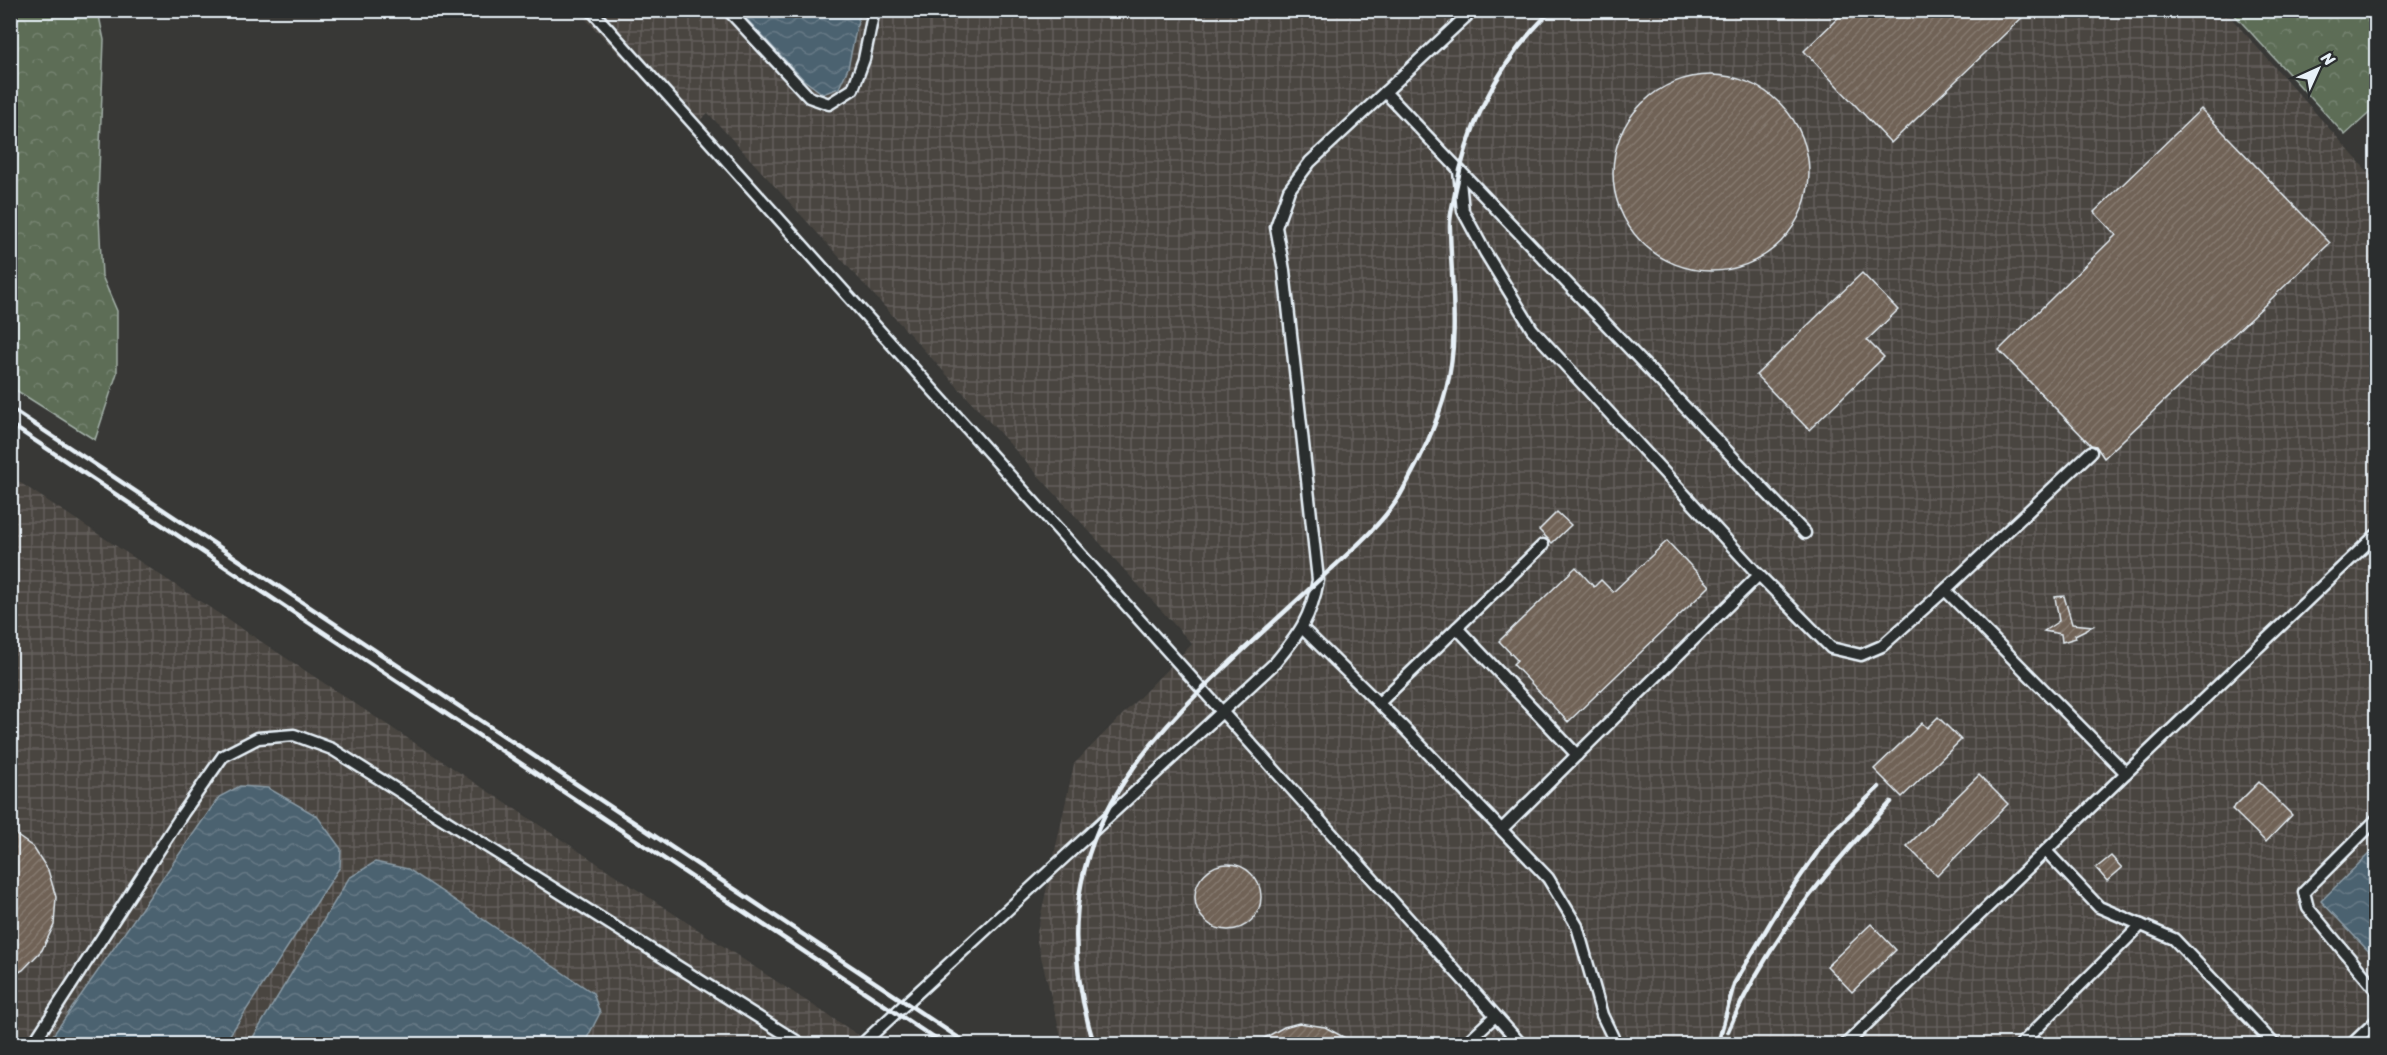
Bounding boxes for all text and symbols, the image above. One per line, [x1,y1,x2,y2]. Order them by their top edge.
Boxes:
north arrow [2288,39,2348,99]
text: N [2313,44,2343,74]

